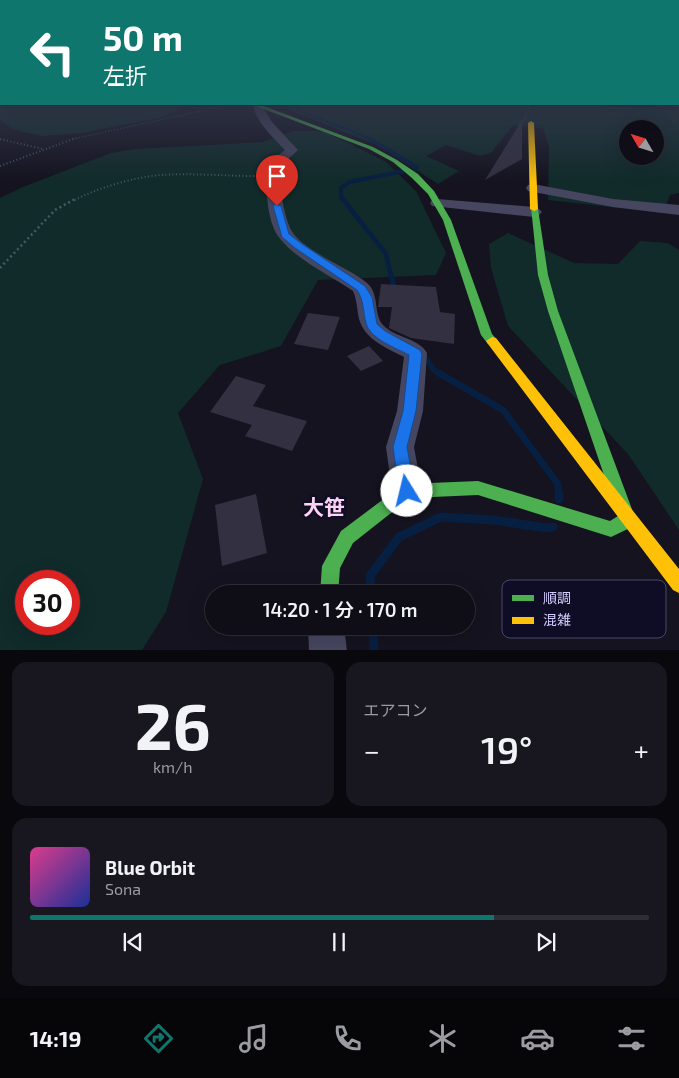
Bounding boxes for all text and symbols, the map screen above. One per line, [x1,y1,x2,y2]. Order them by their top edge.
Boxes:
text: 50 m [103,16,183,58]
icon: left [20,20,85,85]
text: 左折 [103,62,147,88]
north arrow [619,120,664,165]
map controls [619,120,664,165]
pin [256,155,298,206]
icon: arrive [263,162,291,190]
position arrow [380,464,432,516]
district label: 大笹 [303,494,345,519]
speed limit sign: 30 [15,570,80,635]
legend [502,580,666,638]
text: 順調 [543,589,571,606]
text: 14:20 · 1 分 · 170 m [263,598,417,621]
text: 混雑 [543,611,571,628]
text: 26 [135,685,211,763]
text: エアコン [364,700,428,719]
text: 19° [481,726,532,772]
text: − [364,733,380,767]
text: + [634,733,649,767]
text: km/h [153,757,193,776]
text: Blue Orbit [105,856,195,879]
text: Sona [105,879,141,898]
icon: previous [119,928,147,956]
icon: pause [325,928,353,956]
icon: next [532,928,560,956]
icon: directions [141,1021,176,1056]
icon: music [236,1021,271,1056]
icon: phone [330,1021,365,1056]
icon: climate [425,1021,460,1056]
icon: car [520,1021,555,1056]
icon: filters [614,1021,649,1056]
text: 14:19 [30,1025,81,1051]

